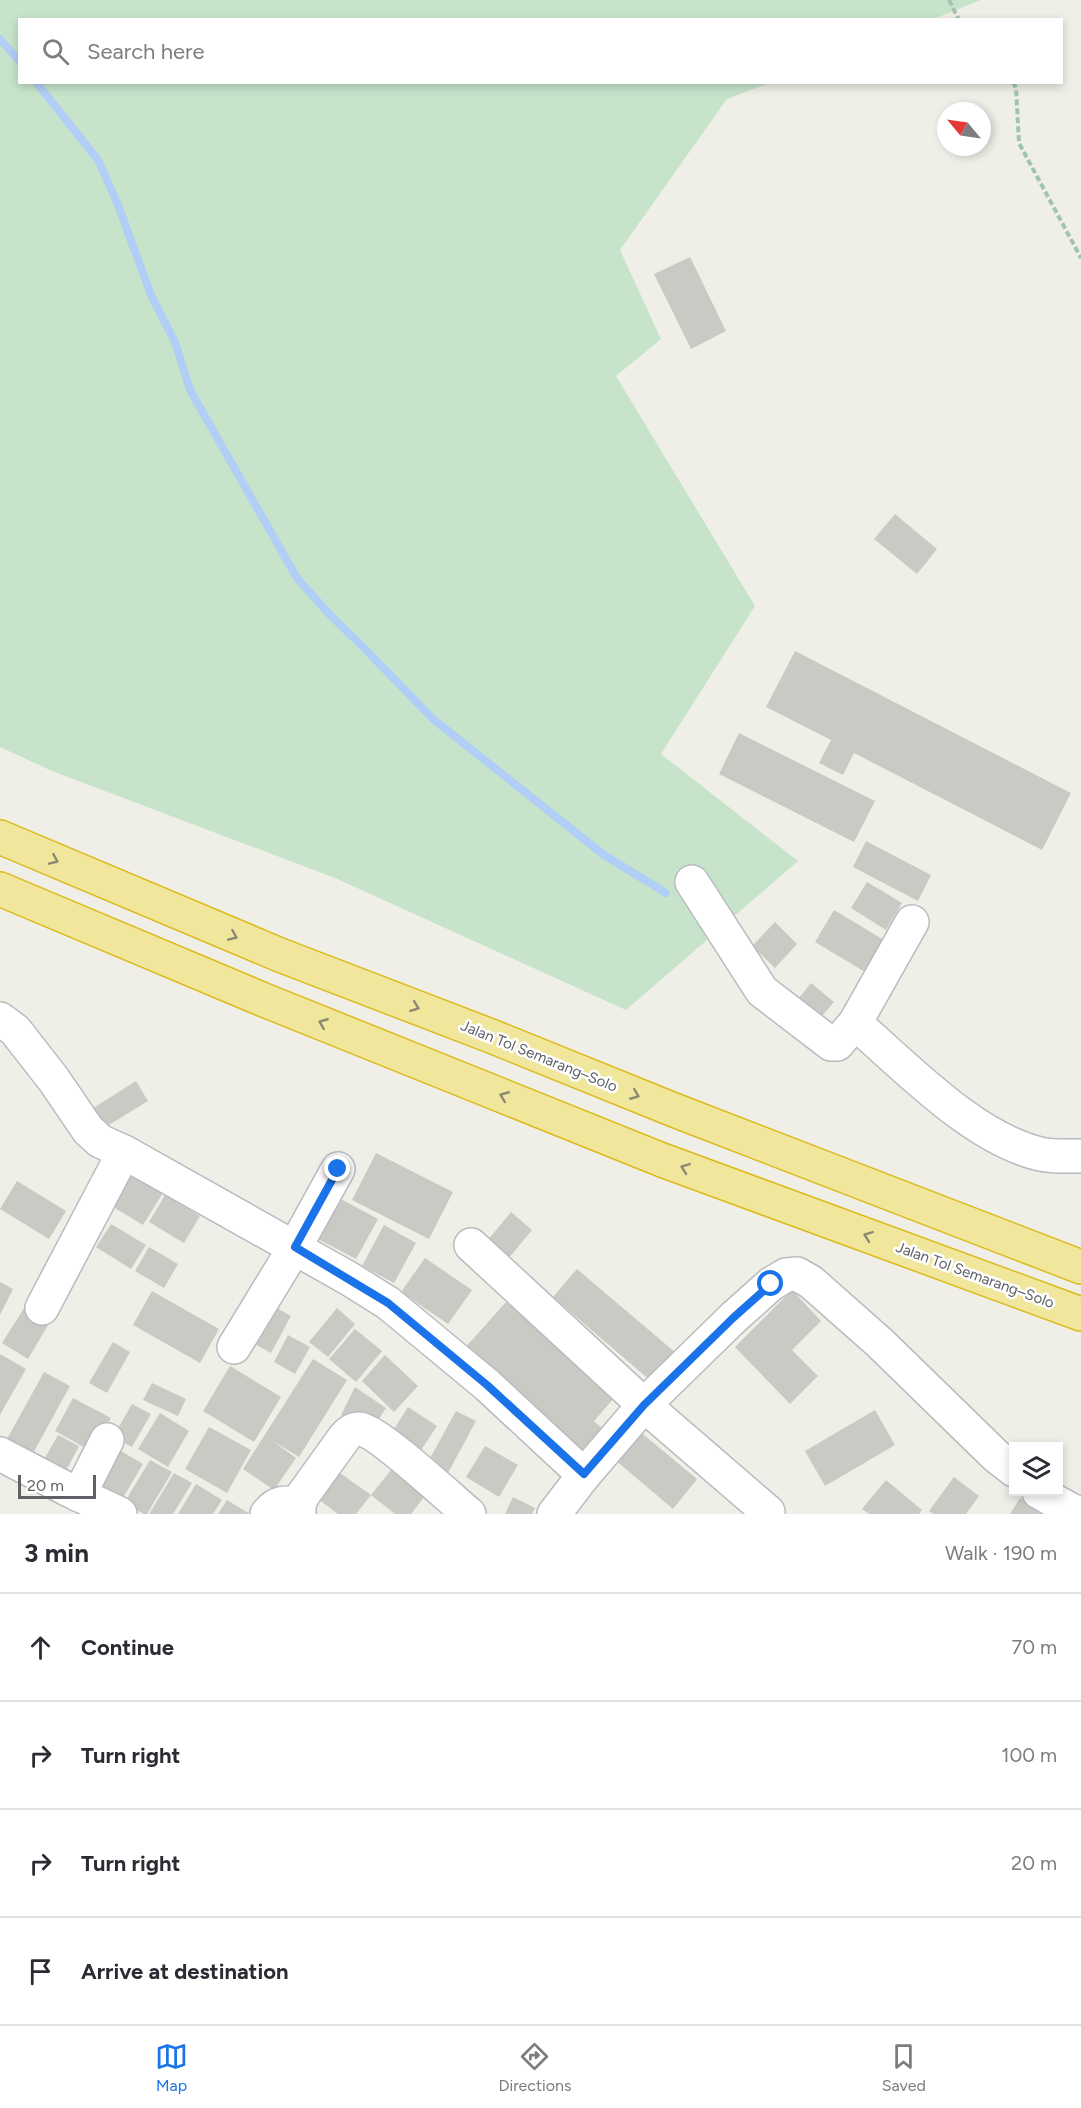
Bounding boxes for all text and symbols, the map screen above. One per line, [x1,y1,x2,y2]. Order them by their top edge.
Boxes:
search box [18,18,1063,84]
icon: search [39,35,72,68]
text: Search here [87,38,205,65]
north arrow [937,102,991,156]
one-way arrow [48,853,59,865]
one-way arrow [227,929,238,941]
one-way arrow [409,1000,420,1012]
street label: Jalan Tol Semarang–Solo [458,1016,620,1096]
one-way arrow [319,1018,329,1031]
one-way arrow [629,1088,640,1100]
one-way arrow [500,1091,511,1103]
route end [324,1155,350,1181]
one-way arrow [681,1163,691,1176]
one-way arrow [863,1231,874,1244]
street label: Jalan Tol Semarang–Solo [893,1238,1057,1312]
route start [757,1270,783,1296]
map controls [1009,1442,1063,1496]
button: layers [1009,1442,1063,1496]
scale bar [18,1472,96,1500]
text: 20 m [27,1476,64,1495]
text: 3 min [24,1537,89,1569]
text: Walk · 190 m [945,1541,1057,1565]
icon: ahead [24,1631,57,1664]
text: Continue [81,1634,174,1661]
text: 70 m [1011,1635,1057,1659]
icon: right [24,1739,57,1772]
text: Turn right [81,1742,180,1769]
text: 100 m [1001,1743,1057,1767]
icon: right [24,1847,57,1880]
text: Turn right [81,1850,180,1877]
text: 20 m [1011,1851,1057,1875]
icon: arrive [24,1955,57,1988]
text: Arrive at destination [81,1958,289,1985]
tab: Map [155,2040,188,2095]
tab: Directions [498,2040,571,2095]
tab: Saved [882,2040,926,2095]

